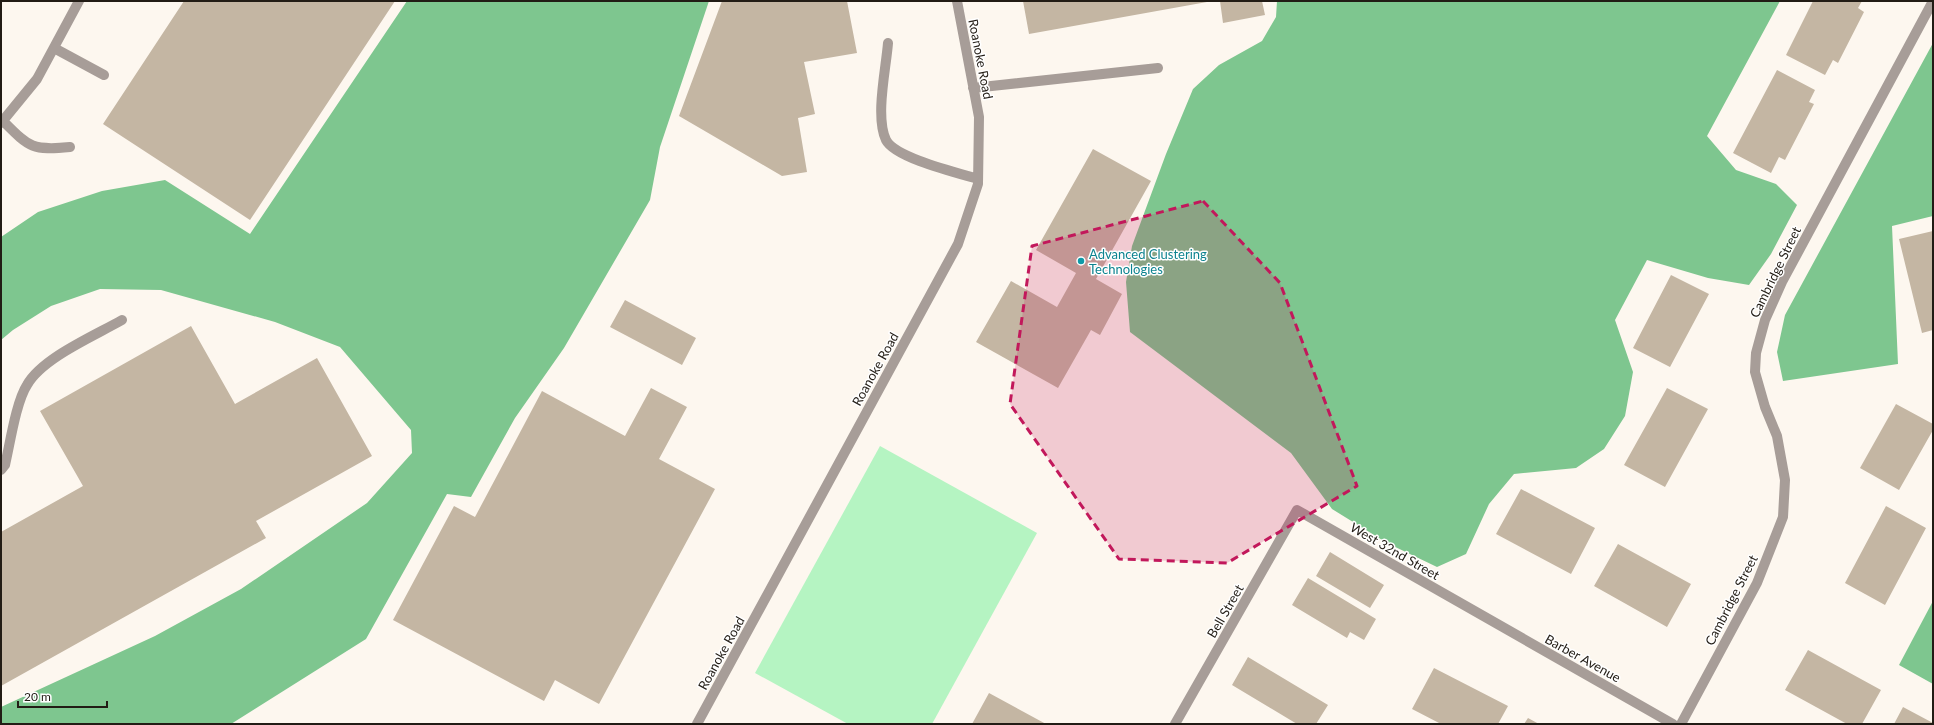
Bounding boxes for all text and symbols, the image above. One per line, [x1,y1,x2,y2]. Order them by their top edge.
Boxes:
street label: Roanoke Road [965,17,997,101]
street label: Cambridge Street [1746,224,1804,320]
place label: Advanced Clustering Technologies [1089,246,1207,277]
marker: Advanced Clustering Technologies [1076,256,1086,266]
street label: Roanoke Road [848,330,902,408]
street label: West 32nd Street [1348,519,1443,583]
street label: Cambridge Street [1701,552,1761,648]
street label: Bell Street [1203,581,1247,640]
street label: Roanoke Road [694,614,748,692]
street label: Barber Avenue [1542,631,1624,685]
scale bar [18,683,107,709]
text: 20 m [24,689,51,704]

